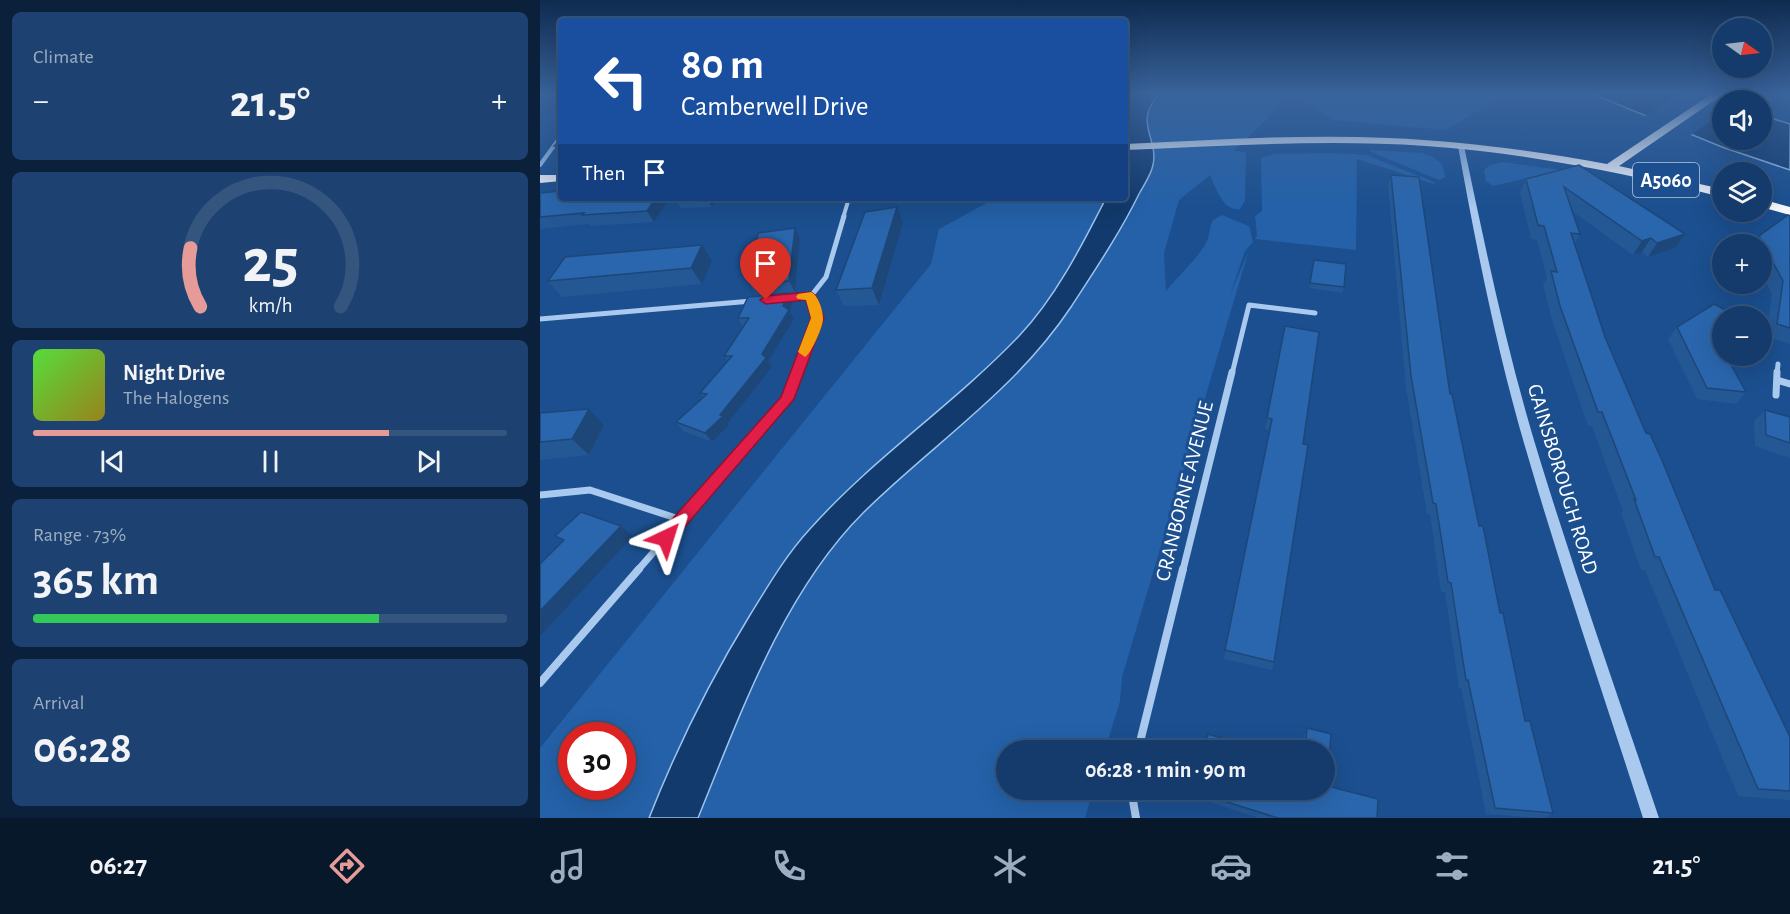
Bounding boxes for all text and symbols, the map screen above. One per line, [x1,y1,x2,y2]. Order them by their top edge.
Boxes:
north arrow [1712,18,1772,78]
map controls [1712,18,1772,366]
icon: left [582,42,660,120]
text: 80 m [681,44,764,86]
text: Climate [33,47,94,67]
text: 21.5° [230,80,310,125]
text: − [33,85,49,118]
text: + [491,85,507,118]
button: sound [1712,90,1772,150]
text: Camberwell Drive [681,93,868,120]
icon: arrive [638,156,671,189]
text: Then [582,162,626,184]
button: layers [1712,162,1772,222]
road number: A5060 [1633,163,1699,197]
text: 25 [242,231,298,293]
button: + [1712,234,1772,294]
pin [740,238,791,300]
icon: arrive [749,247,782,280]
text: km/h [248,295,292,316]
button: − [1712,306,1772,366]
text: Night Drive [123,362,225,384]
street label: GAINSBOROUGH ROAD [1524,381,1601,577]
text: The Halogens [123,388,229,408]
street label: CRANBORNE AVENUE [1152,399,1217,583]
icon: previous [96,445,129,478]
icon: pause [254,445,287,478]
icon: next [412,445,445,478]
position arrow [634,506,698,570]
text: Range · 73% [33,525,126,545]
text: 365 km [33,558,159,603]
text: Arrival [33,693,84,713]
speed limit sign: 30 [558,722,636,800]
text: 06:28 [33,726,132,771]
text: 06:28 · 1 min · 90 m [1085,759,1246,781]
icon: directions [326,845,368,887]
icon: music [547,845,589,887]
icon: phone [768,845,810,887]
icon: climate [989,845,1031,887]
icon: car [1210,845,1252,887]
icon: filters [1431,845,1473,887]
text: 06:27 [90,852,147,879]
text: 21.5° [1652,852,1700,879]

